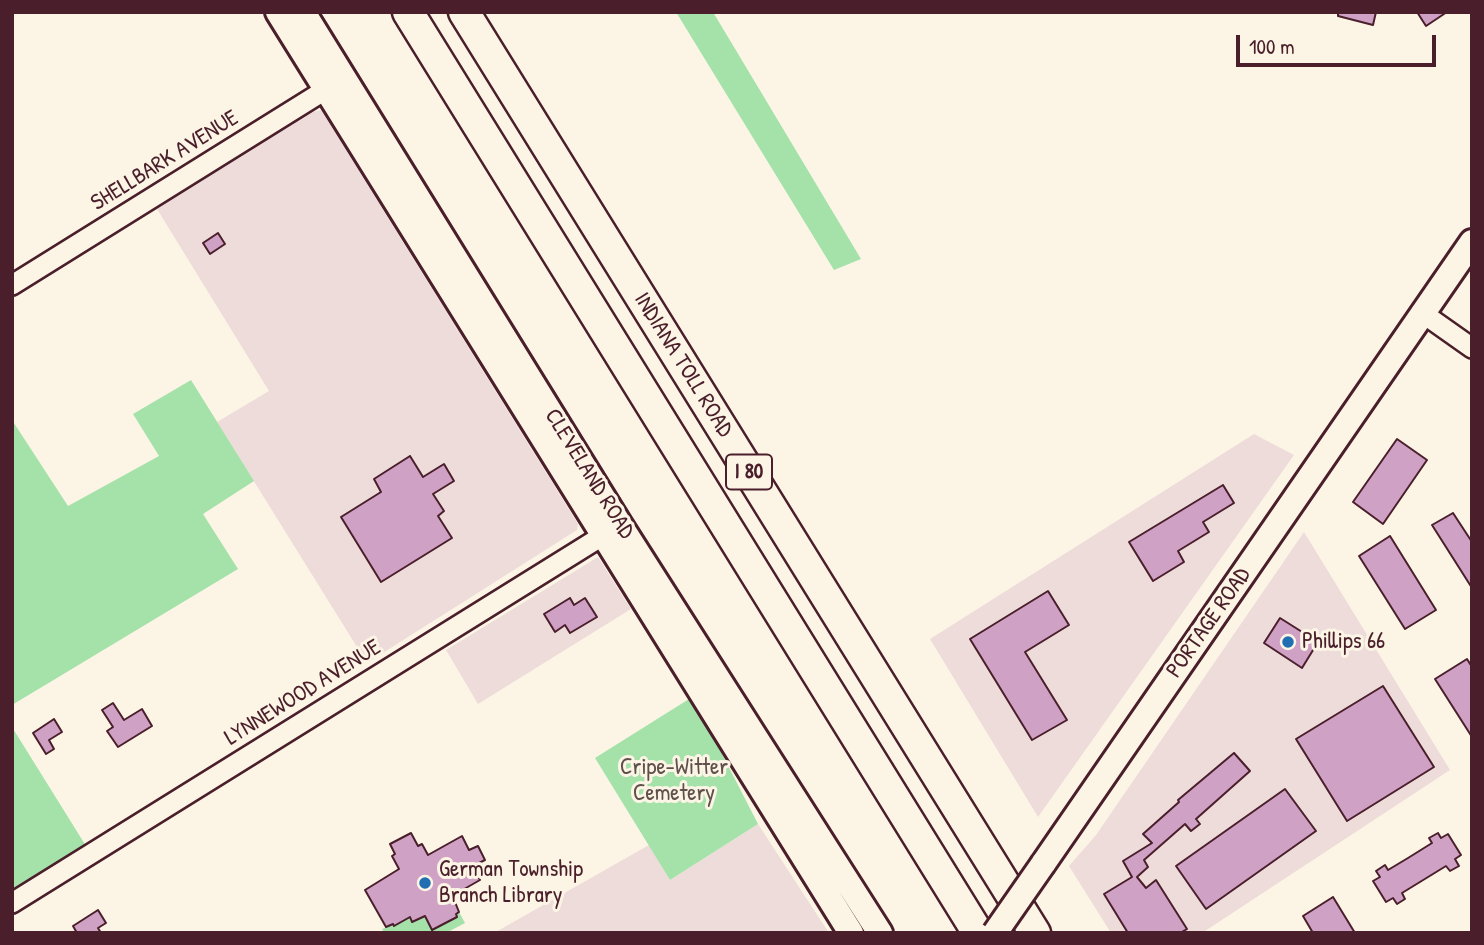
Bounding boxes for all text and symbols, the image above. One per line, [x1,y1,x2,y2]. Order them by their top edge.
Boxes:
scale bar [1239,21,1438,65]
text: 100 m [1249,32,1295,61]
street label: SHELLBARK AVENUE [86,105,244,217]
street label: INDIANA TOLL ROAD [628,288,738,442]
street label: CLEVELAND ROAD [538,404,640,544]
road number: I 80 [726,454,772,490]
street label: PORTAGE ROAD [1161,563,1257,683]
place label: Phillips 66 [1302,628,1385,656]
street label: LYNNEWOOD AVENUE [220,634,386,752]
marker: Phillips 66 [1280,634,1296,650]
park label: Cripe-Witter Cemetery [620,754,728,808]
place label: German Township Branch Library [439,856,583,910]
marker: German Township Branch Library [417,875,433,891]

